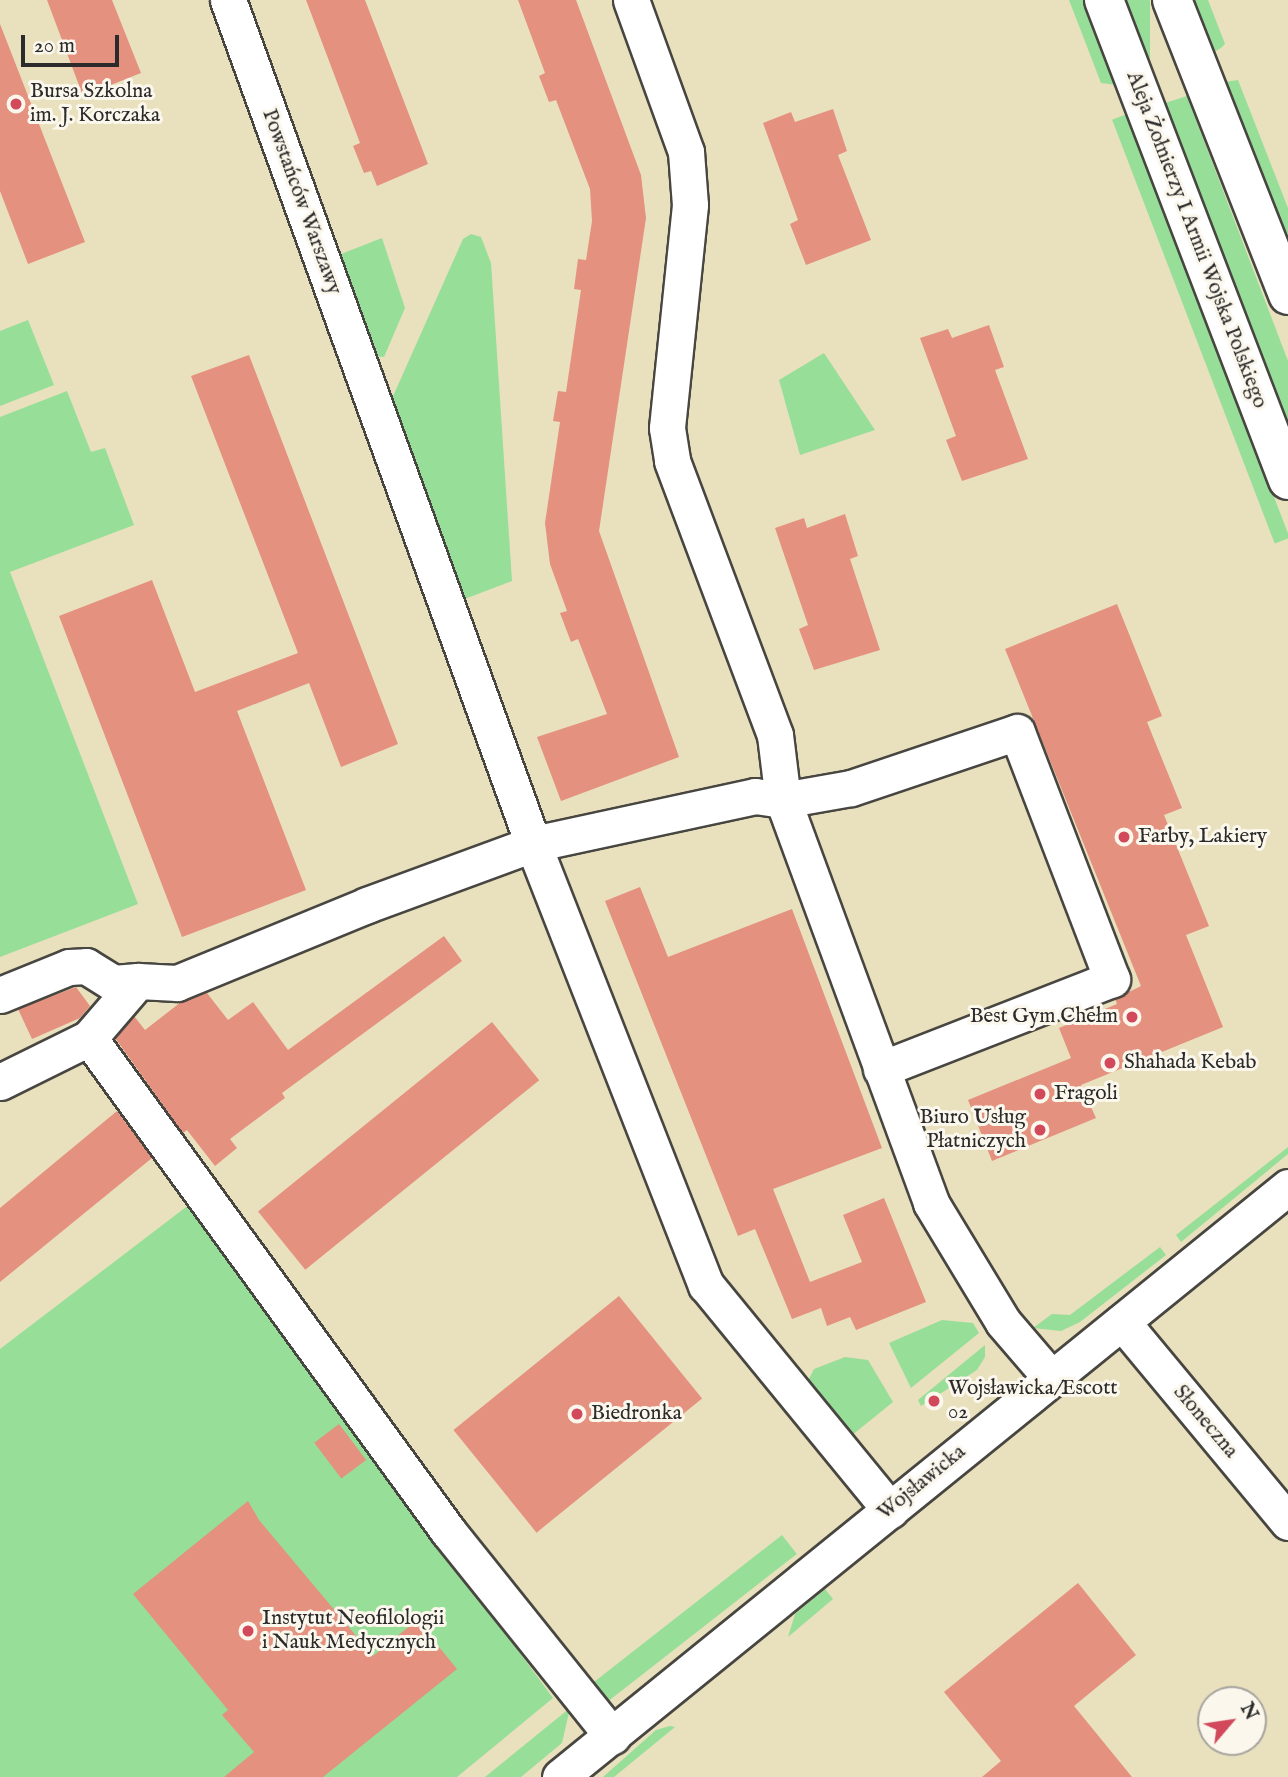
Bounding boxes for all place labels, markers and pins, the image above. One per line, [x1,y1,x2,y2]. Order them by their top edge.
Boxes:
place label: Bursa Szkolna im. J. Korczaka [30,79,160,129]
marker: Bursa Szkolna im. J. Korczaka [8,96,24,112]
place label: Farby, Lakiery [1138,824,1267,850]
marker: Farby, Lakiery [1116,829,1132,845]
place label: Best Gym Chełm [970,1004,1118,1030]
marker: Best Gym Chełm [1124,1009,1140,1025]
place label: Shahada Kebab [1124,1050,1256,1076]
marker: Shahada Kebab [1102,1055,1118,1071]
place label: Fragoli [1054,1081,1118,1107]
marker: Fragoli [1032,1086,1048,1102]
place label: Biuro Usług Płatniczych [920,1105,1026,1155]
marker: Biuro Usług Płatniczych [1032,1122,1048,1138]
place label: Wojsławicka/Escott 02 [948,1376,1118,1426]
marker: Wojsławicka/Escott 02 [926,1393,942,1409]
place label: Biedronka [591,1401,682,1427]
marker: Biedronka [569,1406,585,1422]
place label: Instytut Neofilologii i Nauk Medycznych [262,1606,444,1656]
marker: Instytut Neofilologii i Nauk Medycznych [240,1623,256,1639]

